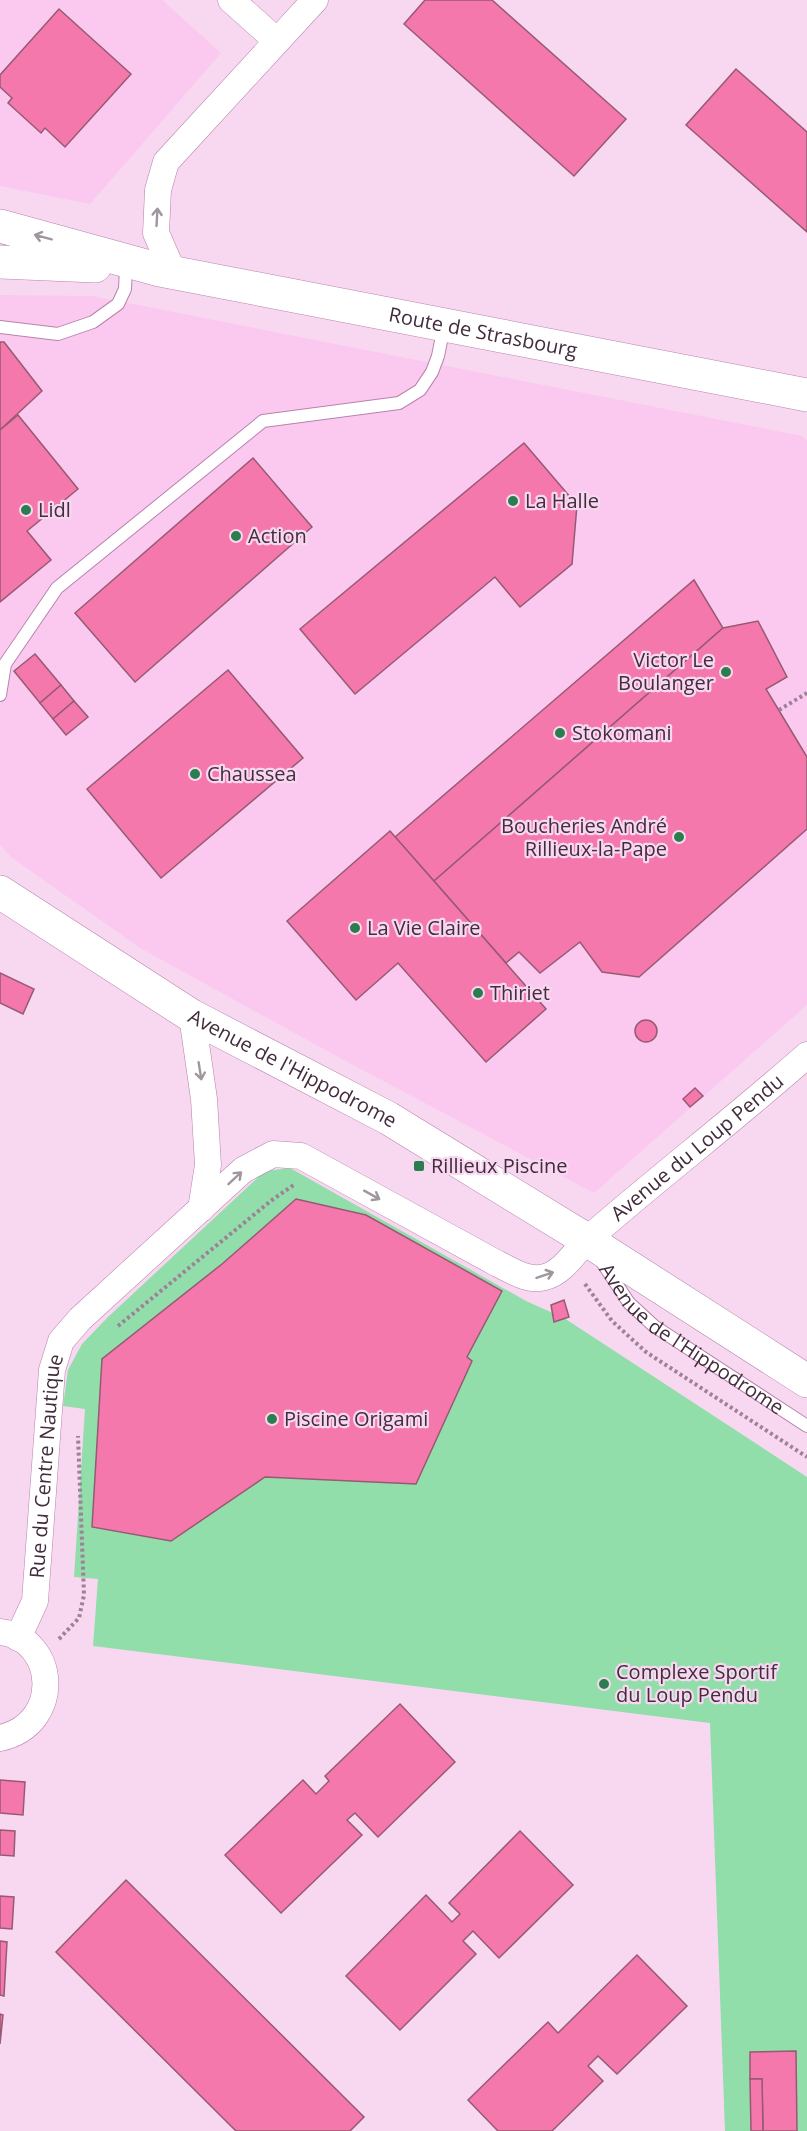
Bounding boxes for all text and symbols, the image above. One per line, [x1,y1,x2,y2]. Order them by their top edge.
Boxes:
one-way arrow [151,208,162,228]
one-way arrow [34,231,53,243]
street label: Route de Strasbourg [387,301,580,363]
place label: La Halle [525,487,599,514]
marker: La Halle [506,494,520,508]
place label: Lidl [38,496,71,523]
marker: Lidl [19,503,33,517]
place label: Action [248,522,307,549]
marker: Action [229,529,243,543]
place label: Victor Le Boulanger [618,646,714,696]
marker: Victor Le Boulanger [719,665,733,679]
place label: Stokomani [572,719,672,746]
marker: Stokomani [553,726,567,740]
place label: Chaussea [207,760,297,787]
marker: Chaussea [188,767,202,781]
place label: Boucheries André Rillieux-la-Pape [501,812,667,862]
marker: Boucheries André Rillieux-la-Pape [672,830,686,844]
place label: La Vie Claire [367,914,480,941]
marker: La Vie Claire [348,921,362,935]
place label: Thiriet [490,979,550,1006]
marker: Thiriet [471,986,485,1000]
street label: Avenue de l'Hippodrome [184,1002,402,1133]
one-way arrow [195,1060,206,1080]
street label: Avenue du Loup Pendu [605,1067,789,1227]
place label: Rillieux Piscine [431,1152,567,1179]
marker: Rillieux Piscine [412,1159,426,1173]
one-way arrow [227,1171,242,1185]
one-way arrow [363,1189,380,1201]
street label: Avenue de l'Hippodrome [593,1258,789,1420]
one-way arrow [535,1269,554,1280]
street label: Rue du Centre Nautique [23,1350,69,1579]
place label: Piscine Origami [284,1405,428,1432]
marker: Piscine Origami [265,1412,279,1426]
place label: Complexe Sportif du Loup Pendu [616,1658,778,1708]
marker: Complexe Sportif du Loup Pendu [597,1677,611,1691]

